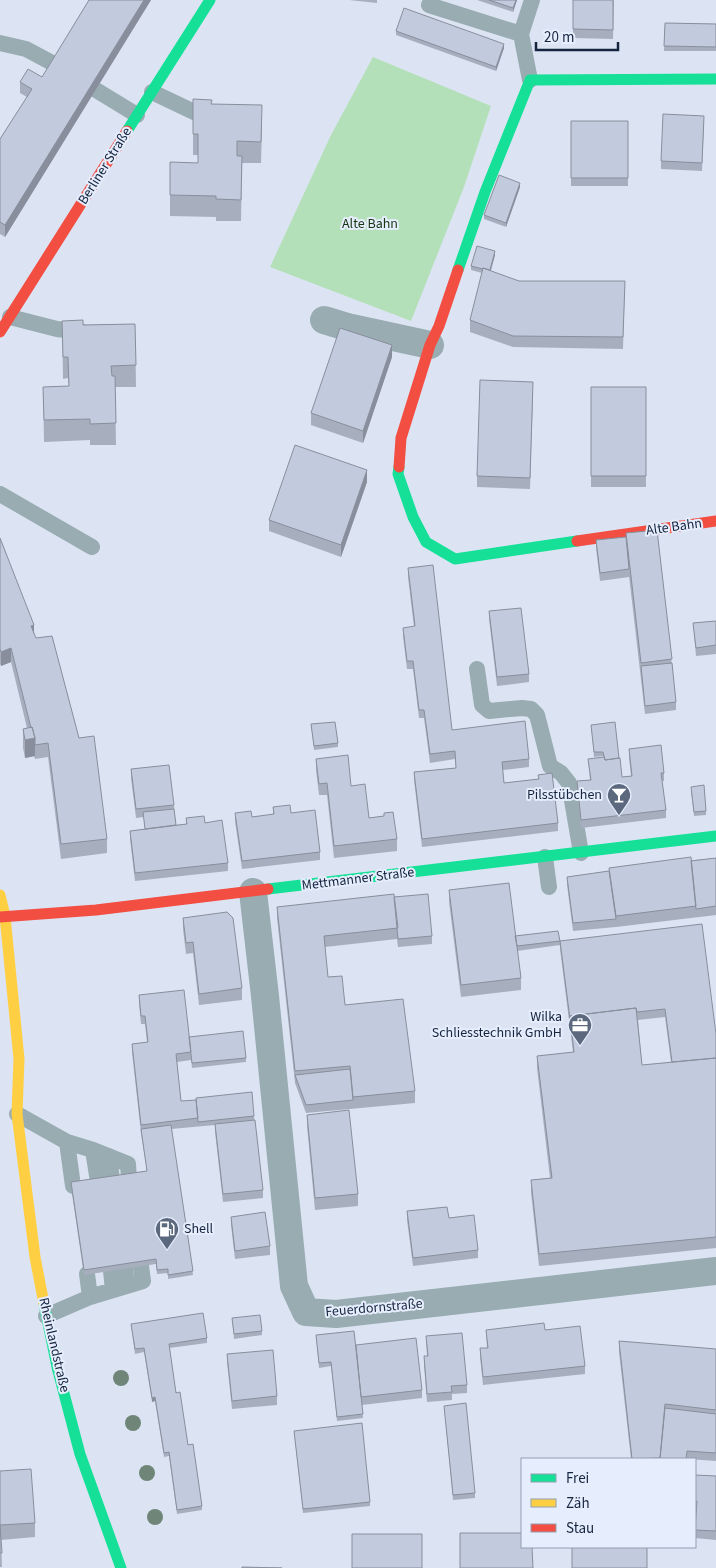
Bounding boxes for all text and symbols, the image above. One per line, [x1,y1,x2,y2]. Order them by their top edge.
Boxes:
scale bar [536,20,618,52]
text: 20 m [544,27,574,48]
street label: Berliner Straße [73,123,137,209]
park label: Alte Bahn [342,214,398,234]
street label: Alte Bahn [645,513,703,541]
bar icon: Pilsstübchen [606,782,632,816]
place label: Pilsstübchen [527,785,602,805]
street label: Mettmanner Straße [301,862,415,896]
place label: Wilka Schliesstechnik GmbH [432,1007,562,1043]
office icon: Wilka Schliesstechnik GmbH [567,1012,593,1046]
fuel station icon: Shell [154,1216,180,1250]
place label: Shell [184,1219,214,1239]
street label: Feuerdornstraße [324,1294,424,1322]
street label: Rheinlandstraße [33,1296,75,1394]
legend [521,1458,696,1548]
text: Frei [566,1468,589,1489]
text: Zäh [566,1493,590,1514]
text: Stau [566,1518,594,1539]

